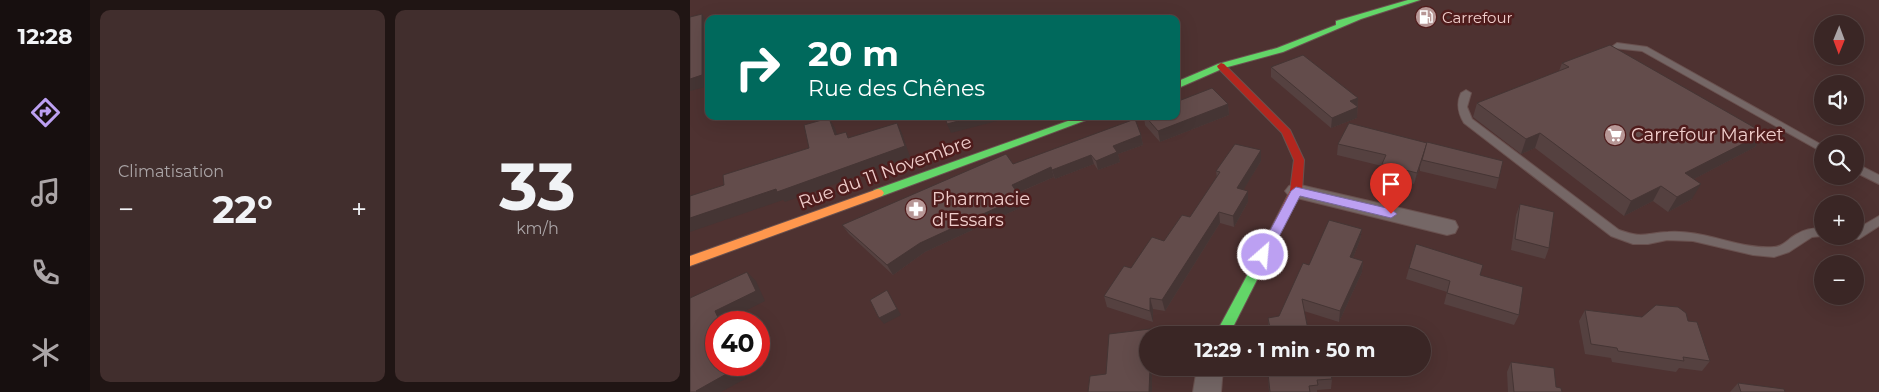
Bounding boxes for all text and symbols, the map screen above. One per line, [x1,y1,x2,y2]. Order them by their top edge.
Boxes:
fuel station icon: Carrefour [1414,5,1438,29]
place label: Carrefour [1442,8,1513,27]
north arrow [1814,15,1864,65]
map controls [1814,15,1864,305]
text: 12:28 [18,23,72,50]
text: 20 m [808,32,899,75]
icon: right [725,35,790,100]
text: Rue des Chênes [808,75,985,102]
button: sound [1814,75,1864,125]
icon: directions [28,95,63,130]
supermarket icon: Carrefour Market [1603,123,1627,147]
place label: Carrefour Market [1631,124,1784,146]
street label: Rue du 11 Novembre [795,130,975,214]
button: search [1814,135,1864,185]
text: 33 [499,147,576,226]
text: Climatisation [118,162,224,181]
pin [1370,163,1412,214]
icon: arrive [1377,170,1405,198]
icon: music [28,175,63,210]
text: 22° [212,186,273,233]
place label: Pharmacie d'Essars [932,188,1030,231]
text: − [118,192,134,226]
text: + [351,192,367,226]
button: + [1814,195,1864,245]
pharmacy icon: Pharmacie d'Essars [904,197,928,221]
text: km/h [516,219,559,238]
position arrow [1236,228,1288,280]
icon: phone [28,255,63,290]
button: − [1814,255,1864,305]
speed limit sign: 40 [705,311,770,376]
icon: climate [28,335,63,370]
text: 12:29 · 1 min · 50 m [1194,339,1376,362]

